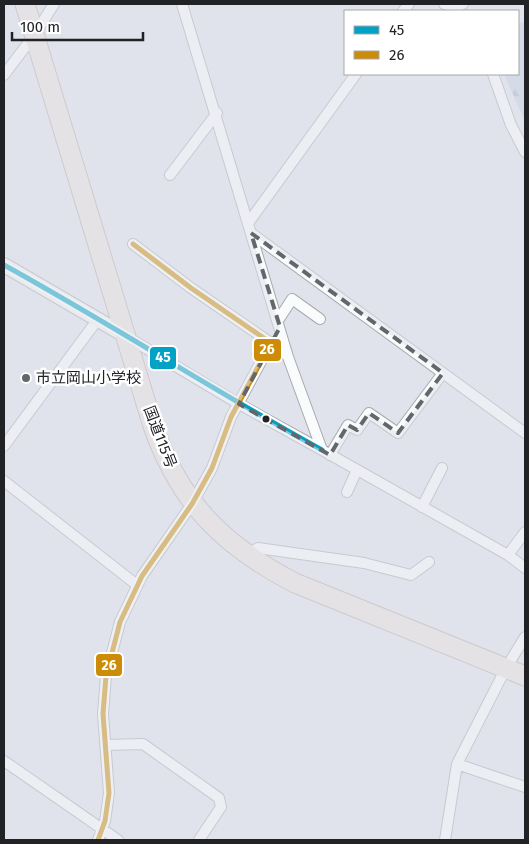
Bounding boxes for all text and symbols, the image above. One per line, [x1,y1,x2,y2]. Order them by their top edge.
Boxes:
scale bar [12,10,144,42]
legend [344,10,519,75]
text: 100 m [20,18,60,36]
text: 45 [389,21,404,39]
text: 26 [389,46,404,64]
line badge: 26 [253,338,282,362]
text: 26 [259,341,275,358]
line badge: 45 [149,346,177,370]
text: 45 [155,349,171,366]
place label: 市立岡山小学校 [36,369,141,387]
marker: 市立岡山小学校 [20,372,32,384]
street label: 国道115号 [140,403,180,471]
unlabelled marker [261,414,271,424]
line badge: 26 [95,653,123,677]
text: 26 [101,657,117,674]

